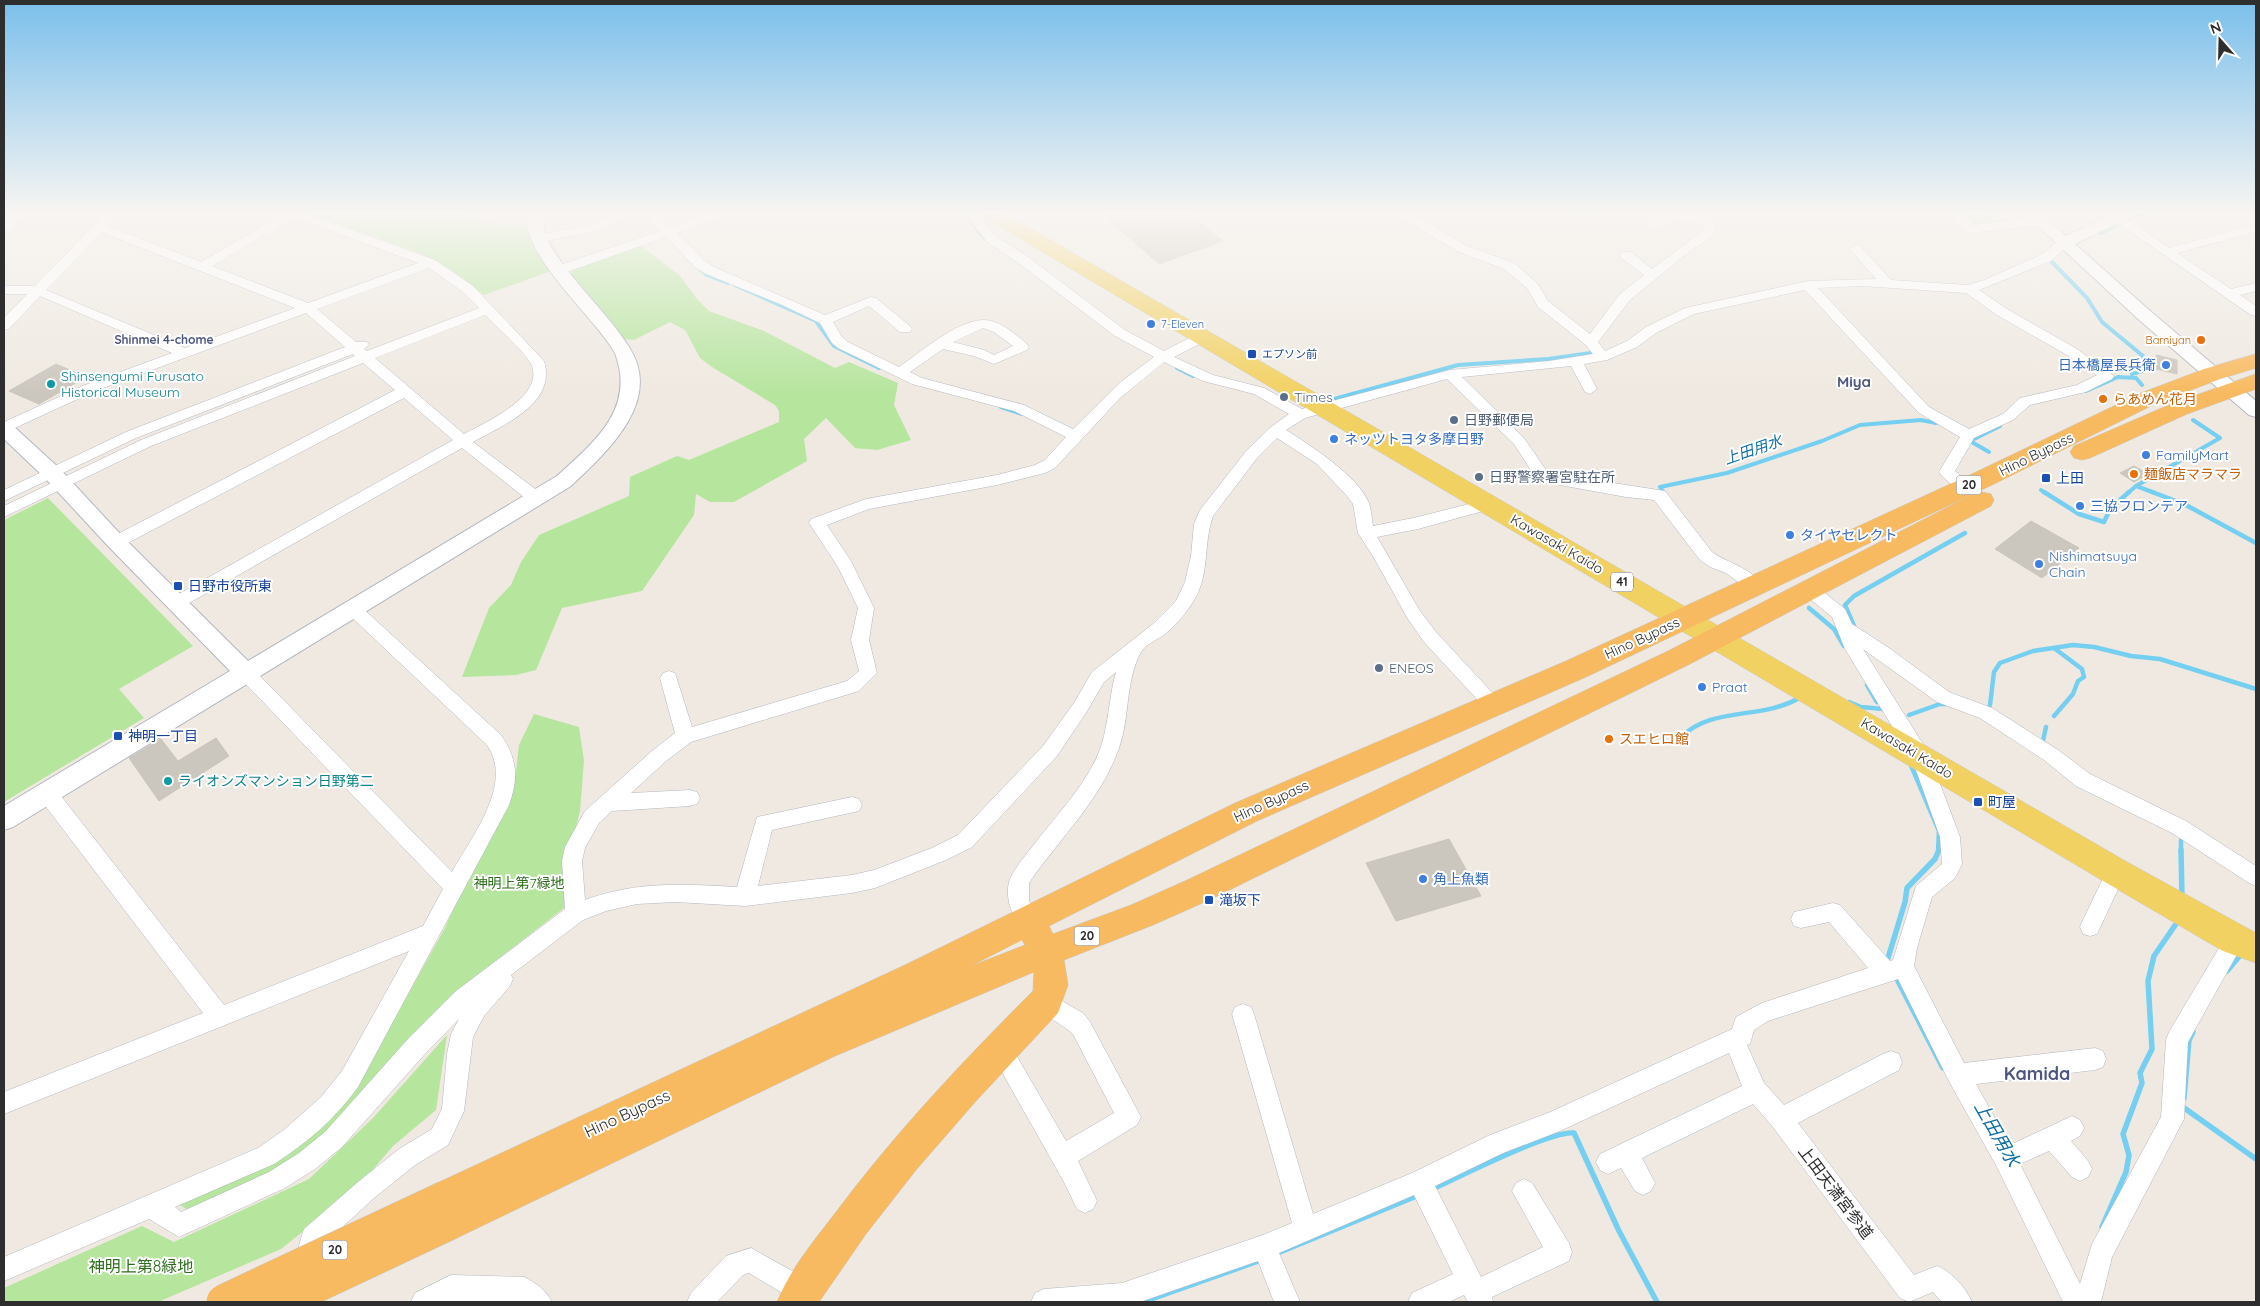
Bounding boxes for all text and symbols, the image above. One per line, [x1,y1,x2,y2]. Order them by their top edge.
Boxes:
north arrow [2195,15,2245,65]
text: N [2208,18,2223,38]
place label: 7-Eleven [1161,317,1204,331]
marker: 7-Eleven [1145,318,1157,330]
district label: Shinmei 4-chome [114,332,214,347]
place label: Bamiyan [2146,333,2191,347]
marker: Bamiyan [2195,334,2207,346]
place label: エプソン前 [1262,347,1317,361]
marker: エプソン前 [1246,348,1258,360]
place label: 日本橋屋長兵衛 [2058,356,2156,374]
marker: 日本橋屋長兵衛 [2160,359,2172,371]
place label: Shinsengumi Furusato Historical Museum [61,367,204,401]
district label: Miya [1837,372,1871,391]
marker: Shinsengumi Furusato Historical Museum [45,378,57,390]
place label: Times [1294,388,1333,406]
place label: らあめん花月 [2113,390,2197,408]
marker: Times [1278,391,1290,403]
marker: らあめん花月 [2097,393,2109,405]
place label: 日野郵便局 [1464,411,1534,429]
marker: 日野郵便局 [1448,414,1460,426]
street label: Hino Bypass [1996,428,2076,480]
place label: ネッツトヨタ多摩日野 [1344,430,1484,448]
water label: 上田用水 [1721,430,1786,468]
marker: ネッツトヨタ多摩日野 [1328,433,1340,445]
place label: FamilyMart [2156,446,2229,464]
marker: FamilyMart [2140,449,2152,461]
place label: 麺飯店マラマラ [2144,465,2242,483]
place label: 日野警察署宮駐在所 [1489,468,1615,486]
marker: 麺飯店マラマラ [2128,468,2140,480]
place label: 上田 [2056,469,2084,487]
marker: 日野警察署宮駐在所 [1473,471,1485,483]
marker: 上田 [2040,472,2052,484]
road number: 20 [1956,476,1982,494]
place label: 三協フロンテア [2090,497,2188,515]
marker: 三協フロンテア [2074,500,2086,512]
street label: Kawasaki Kaido [1507,510,1607,578]
place label: タイヤセレクト [1800,526,1898,544]
marker: タイヤセレクト [1784,529,1796,541]
place label: Nishimatsuya Chain [2049,547,2137,581]
marker: Nishimatsuya Chain [2033,558,2045,570]
road number: 41 [1611,572,1633,592]
place label: 日野市役所東 [188,577,272,595]
marker: 日野市役所東 [172,580,184,592]
street label: Hino Bypass [1602,613,1682,663]
place label: ENEOS [1389,659,1434,677]
marker: ENEOS [1373,662,1385,674]
place label: Praat [1712,678,1748,696]
marker: Praat [1696,681,1708,693]
street label: Kawasaki Kaido [1858,713,1956,783]
place label: 神明一丁目 [128,727,198,745]
marker: 神明一丁目 [112,730,124,742]
place label: スエヒロ館 [1619,730,1689,748]
marker: スエヒロ館 [1603,733,1615,745]
place label: ライオンズマンション日野第二 [178,772,374,790]
marker: ライオンズマンション日野第二 [162,775,174,787]
street label: Hino Bypass [1231,776,1311,826]
place label: 町屋 [1988,793,2016,811]
marker: 町屋 [1972,796,1984,808]
place label: 角上魚類 [1433,870,1489,888]
marker: 角上魚類 [1417,873,1429,885]
park label: 神明上第7緑地 [473,874,565,892]
place label: 滝坂下 [1219,891,1261,909]
marker: 滝坂下 [1203,894,1215,906]
road number: 20 [1074,926,1100,946]
district label: Kamida [2004,1062,2070,1085]
street label: Hino Bypass [581,1084,673,1142]
water label: 上田用水 [1969,1097,2026,1172]
street label: 上田天満宮参道 [1794,1141,1878,1243]
road number: 20 [322,1240,348,1260]
park label: 神明上第8緑地 [89,1256,193,1276]

